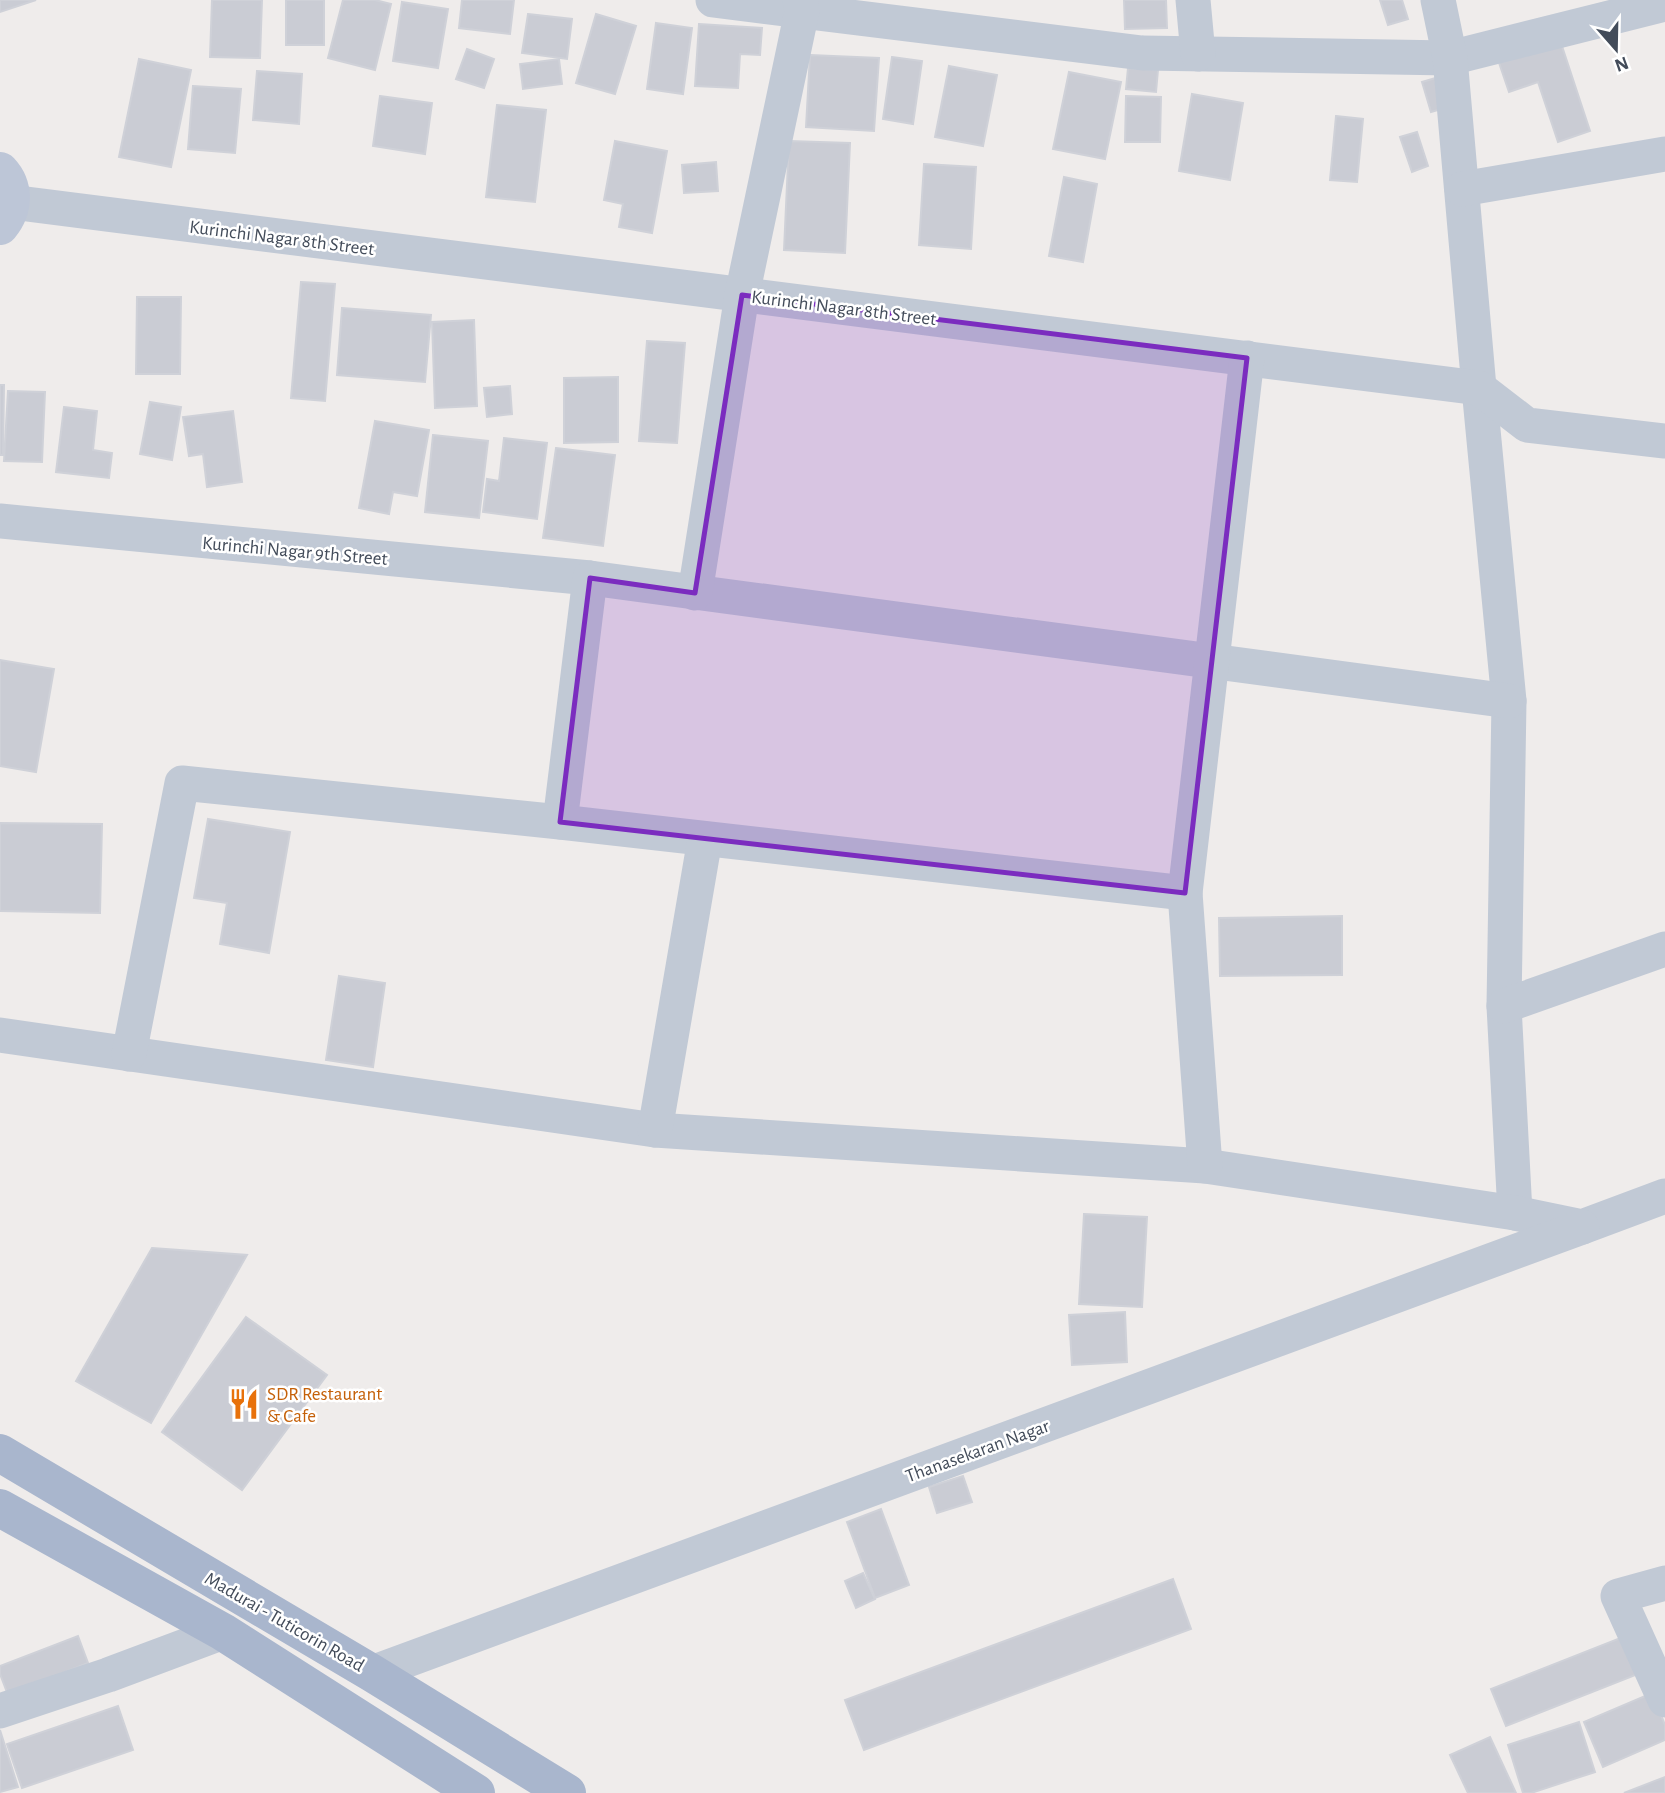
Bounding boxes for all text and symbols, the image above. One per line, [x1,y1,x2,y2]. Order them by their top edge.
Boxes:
north arrow [1581,14,1651,84]
text: N [1612,52,1631,75]
street label: Kurinchi Nagar 8th Street [188,218,375,259]
street label: Kurinchi Nagar 8th Street [750,288,937,329]
street label: Kurinchi Nagar 9th Street [201,534,388,569]
place label: SDR Restaurant & Cafe [267,1385,382,1426]
restaurant icon: SDR Restaurant & Cafe [227,1387,261,1421]
street label: Thanasekaran Nagar [903,1417,1052,1486]
street label: Madurai - Tuticorin Road [201,1569,367,1676]

